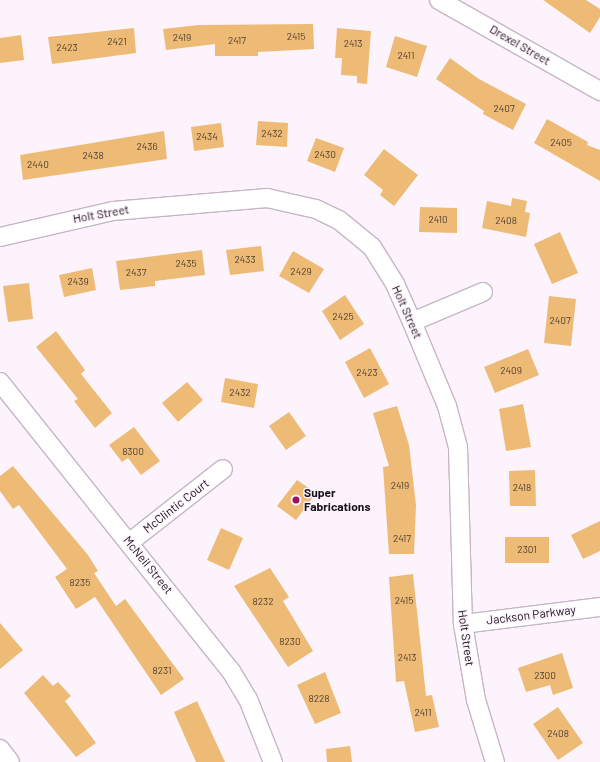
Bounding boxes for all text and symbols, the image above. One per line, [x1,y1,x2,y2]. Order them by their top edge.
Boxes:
street label: Drexel Street [487,22,553,68]
house number: 2415 [287,31,305,43]
house number: 2419 [173,32,191,44]
house number: 2417 [228,35,246,47]
house number: 2421 [107,36,127,48]
house number: 2413 [344,38,362,50]
house number: 2423 [56,42,78,54]
house number: 2411 [398,50,414,62]
house number: 2407 [493,103,515,115]
house number: 2432 [261,128,283,140]
house number: 2434 [196,131,218,143]
house number: 2405 [550,137,572,149]
house number: 2436 [136,141,158,153]
house number: 2430 [314,149,336,161]
house number: 2438 [82,150,104,162]
house number: 2440 [27,159,49,171]
street label: Holt Street [72,202,130,226]
house number: 2410 [428,214,448,226]
house number: 2408 [495,215,517,227]
house number: 2433 [234,254,256,266]
house number: 2435 [175,258,197,270]
house number: 2429 [290,266,312,278]
house number: 2437 [126,267,146,279]
house number: 2439 [67,276,89,288]
street label: Holt Street [389,283,425,341]
house number: 2425 [332,311,354,323]
house number: 2407 [549,315,571,327]
house number: 2409 [500,365,522,377]
house number: 2423 [356,367,378,379]
house number: 2432 [229,387,251,399]
house number: 8300 [122,446,144,458]
street label: McClintic Court [140,476,212,536]
house number: 2419 [391,480,409,492]
house number: 2418 [513,482,531,494]
place label: Super Fabrications [304,486,370,514]
marker: Super Fabrications [291,495,301,505]
street label: McNeil Street [120,533,176,597]
house number: 2417 [393,533,411,545]
house number: 2301 [517,544,537,556]
house number: 8235 [70,577,90,589]
house number: 2415 [395,595,413,607]
house number: 8232 [252,596,274,608]
street label: Jackson Parkway [485,602,577,628]
street label: Holt Street [455,609,477,667]
house number: 8230 [279,636,301,648]
house number: 2413 [398,652,416,664]
house number: 8231 [152,665,172,677]
house number: 2300 [534,670,556,682]
house number: 8228 [308,693,330,705]
house number: 2411 [415,707,431,719]
house number: 2408 [547,728,569,740]

